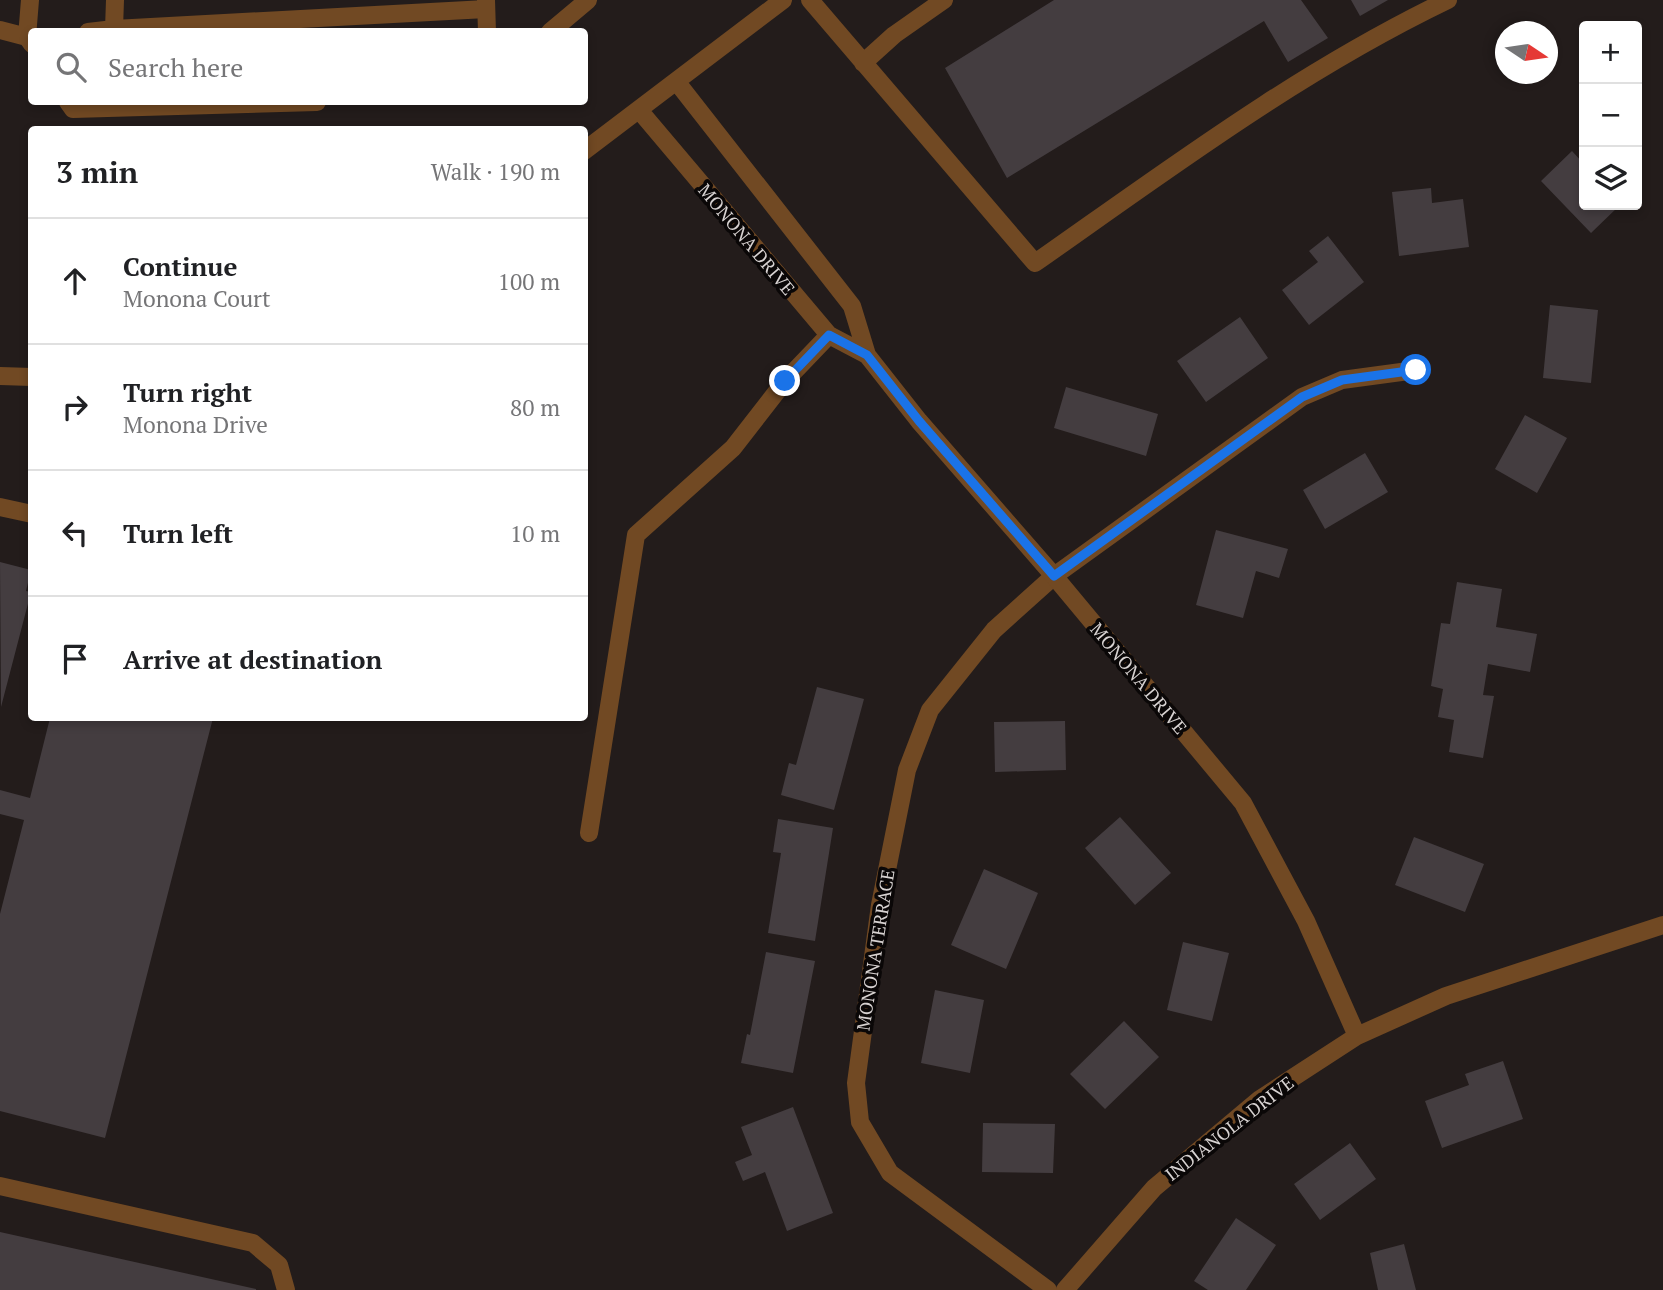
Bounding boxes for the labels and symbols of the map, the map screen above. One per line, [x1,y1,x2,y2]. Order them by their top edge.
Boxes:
north arrow [1495,21,1558,84]
street label: MONONA DRIVE [693,178,801,300]
route start [1400,354,1431,385]
route end [769,365,800,396]
street label: MONONA DRIVE [1085,617,1193,739]
street label: MONONA TERRACE [850,868,900,1032]
street label: INDIANOLA DRIVE [1160,1070,1298,1186]

